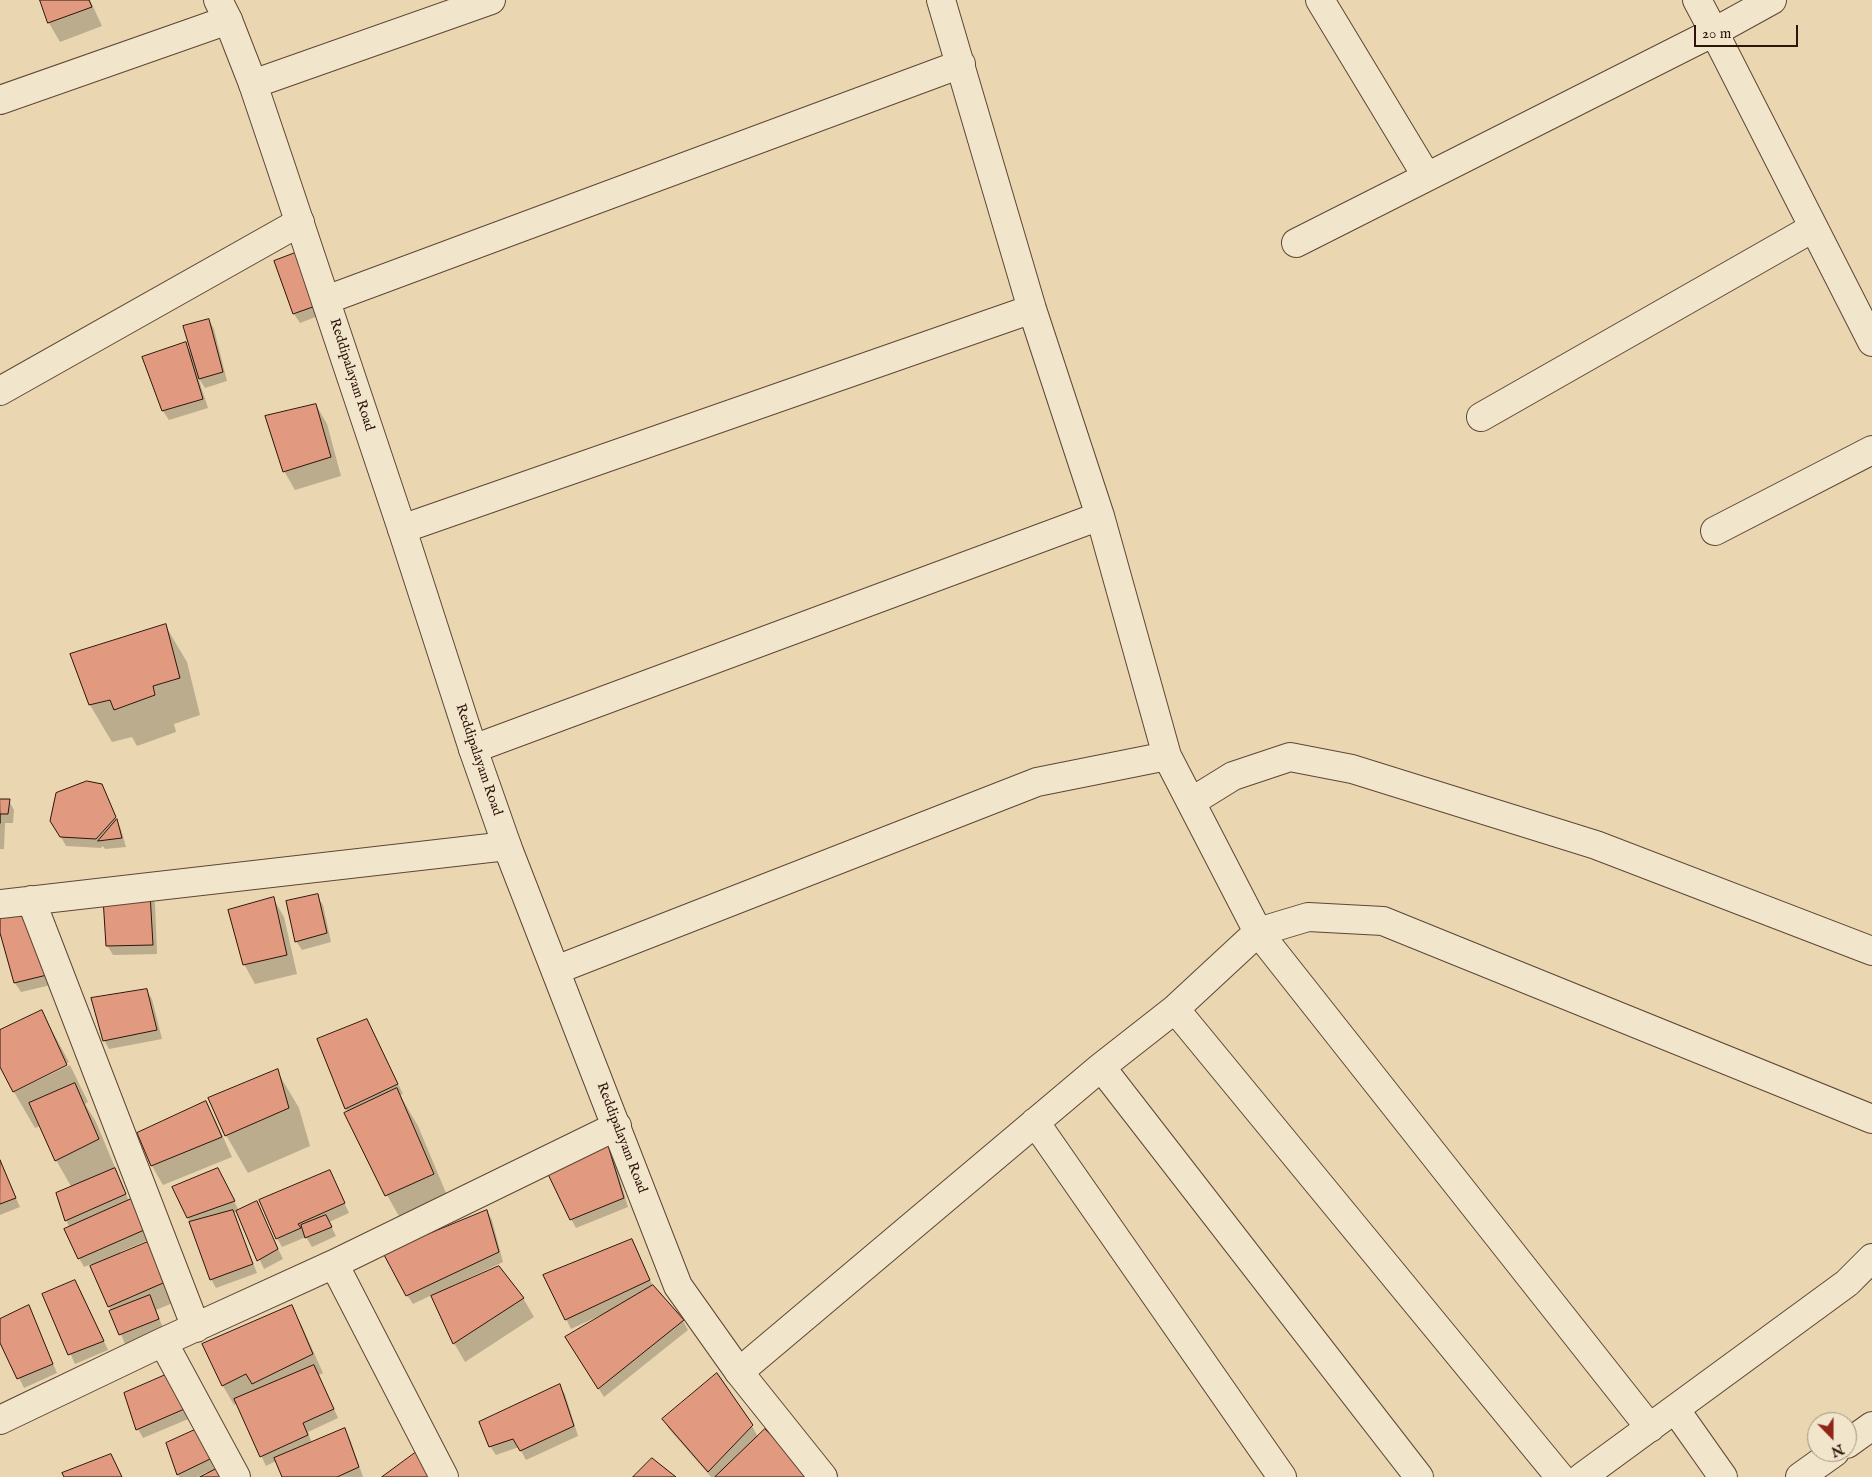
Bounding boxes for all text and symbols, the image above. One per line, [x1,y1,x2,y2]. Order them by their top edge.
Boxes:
scale bar [1697,15,1801,47]
text: 20 m [1702,24,1731,43]
street label: Reddipalayam Road [325,317,377,433]
street label: Reddipalayam Road [451,702,505,818]
street label: Reddipalayam Road [592,1080,650,1196]
north arrow [1807,1412,1857,1462]
text: N [1828,1439,1846,1461]

